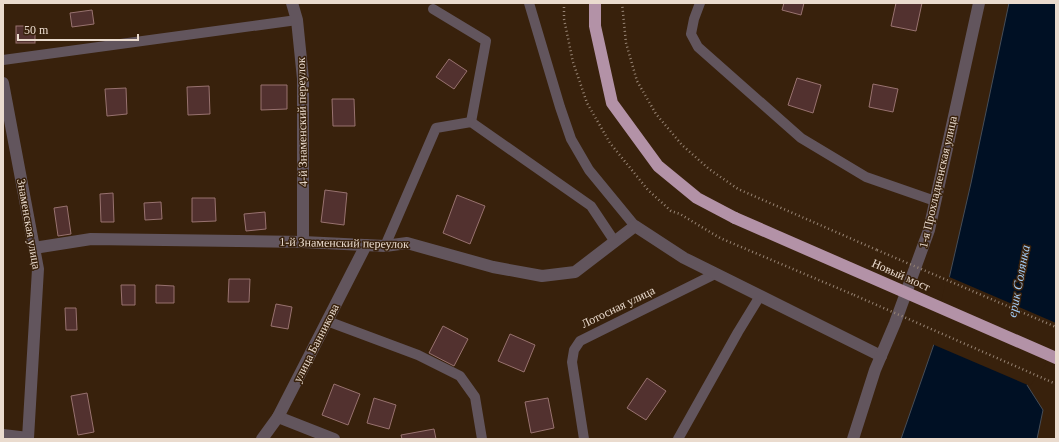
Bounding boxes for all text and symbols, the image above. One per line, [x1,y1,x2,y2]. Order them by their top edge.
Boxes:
scale bar [18,16,138,42]
text: 50 m [24,23,49,37]
street label: 4-й Знаменский переулок [294,57,310,187]
street label: 1-я Прохладненская улица [916,114,960,249]
street label: Знаменская улица [14,178,44,271]
street label: 1-й Знаменский переулок [279,235,409,251]
water label: ерик Солянка [1004,243,1033,319]
street label: Новый мост [870,256,933,294]
street label: Лотосная улица [579,283,658,331]
street label: улица Банникова [290,301,342,385]

